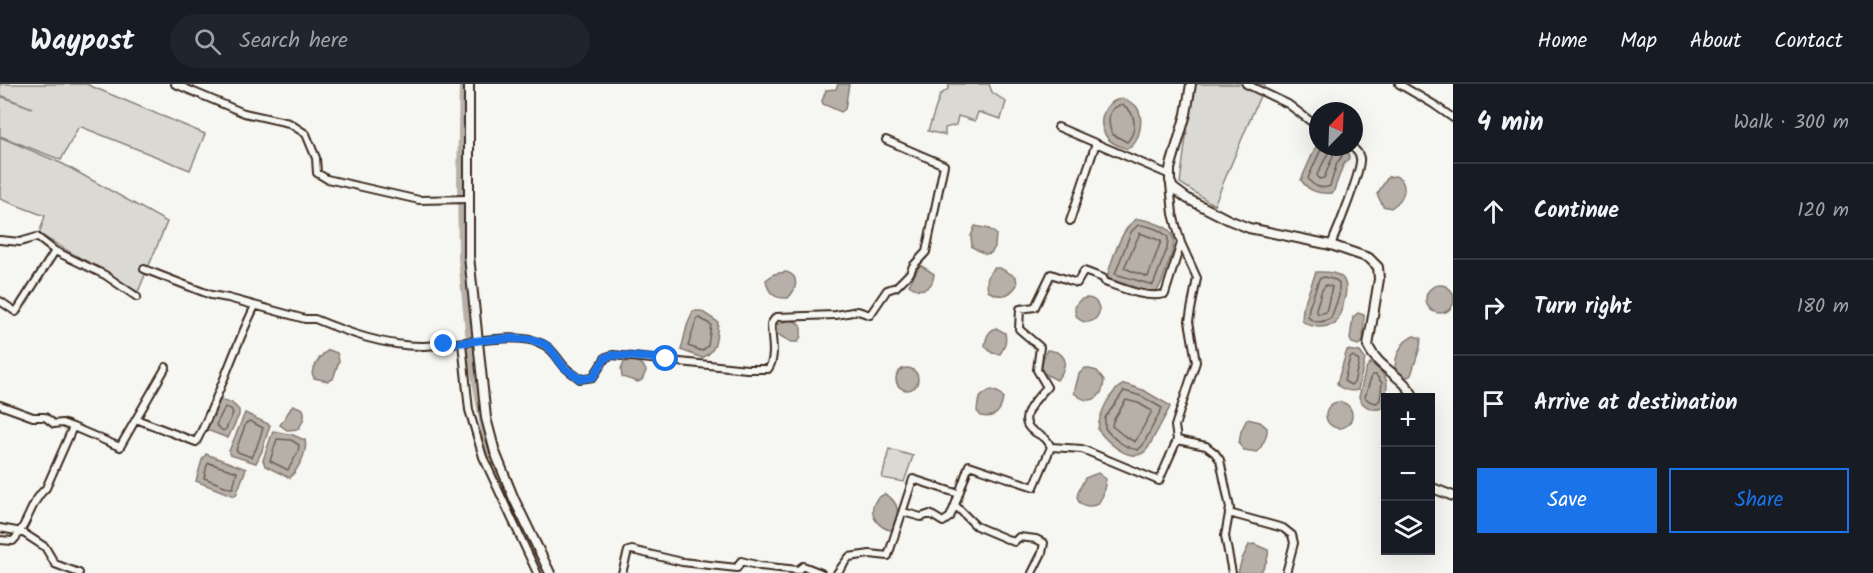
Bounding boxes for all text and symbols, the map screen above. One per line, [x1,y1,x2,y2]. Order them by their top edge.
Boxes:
search box [170,14,590,68]
text: Waypost [30,19,134,64]
text: Search here [239,24,348,59]
icon: search [191,25,224,58]
text: Home [1538,25,1587,58]
text: Map [1620,25,1657,58]
text: About [1690,25,1741,58]
text: Contact [1774,25,1843,58]
north arrow [1309,102,1363,156]
text: 4 min [1477,102,1544,144]
text: Walk · 300 m [1734,107,1849,139]
text: Continue [1534,194,1619,229]
icon: ahead [1477,195,1510,228]
text: 120 m [1797,195,1849,227]
text: Turn right [1534,290,1632,325]
icon: right [1477,291,1510,324]
text: 180 m [1797,291,1849,323]
route end [430,330,456,356]
route start [652,345,678,371]
text: Arrive at destination [1534,386,1737,421]
icon: arrive [1477,387,1510,420]
map controls [1381,393,1435,555]
button: + [1381,393,1435,447]
button: − [1381,447,1435,501]
button: Save [1477,468,1657,533]
button: Share [1669,468,1849,533]
button: layers [1381,501,1435,555]

